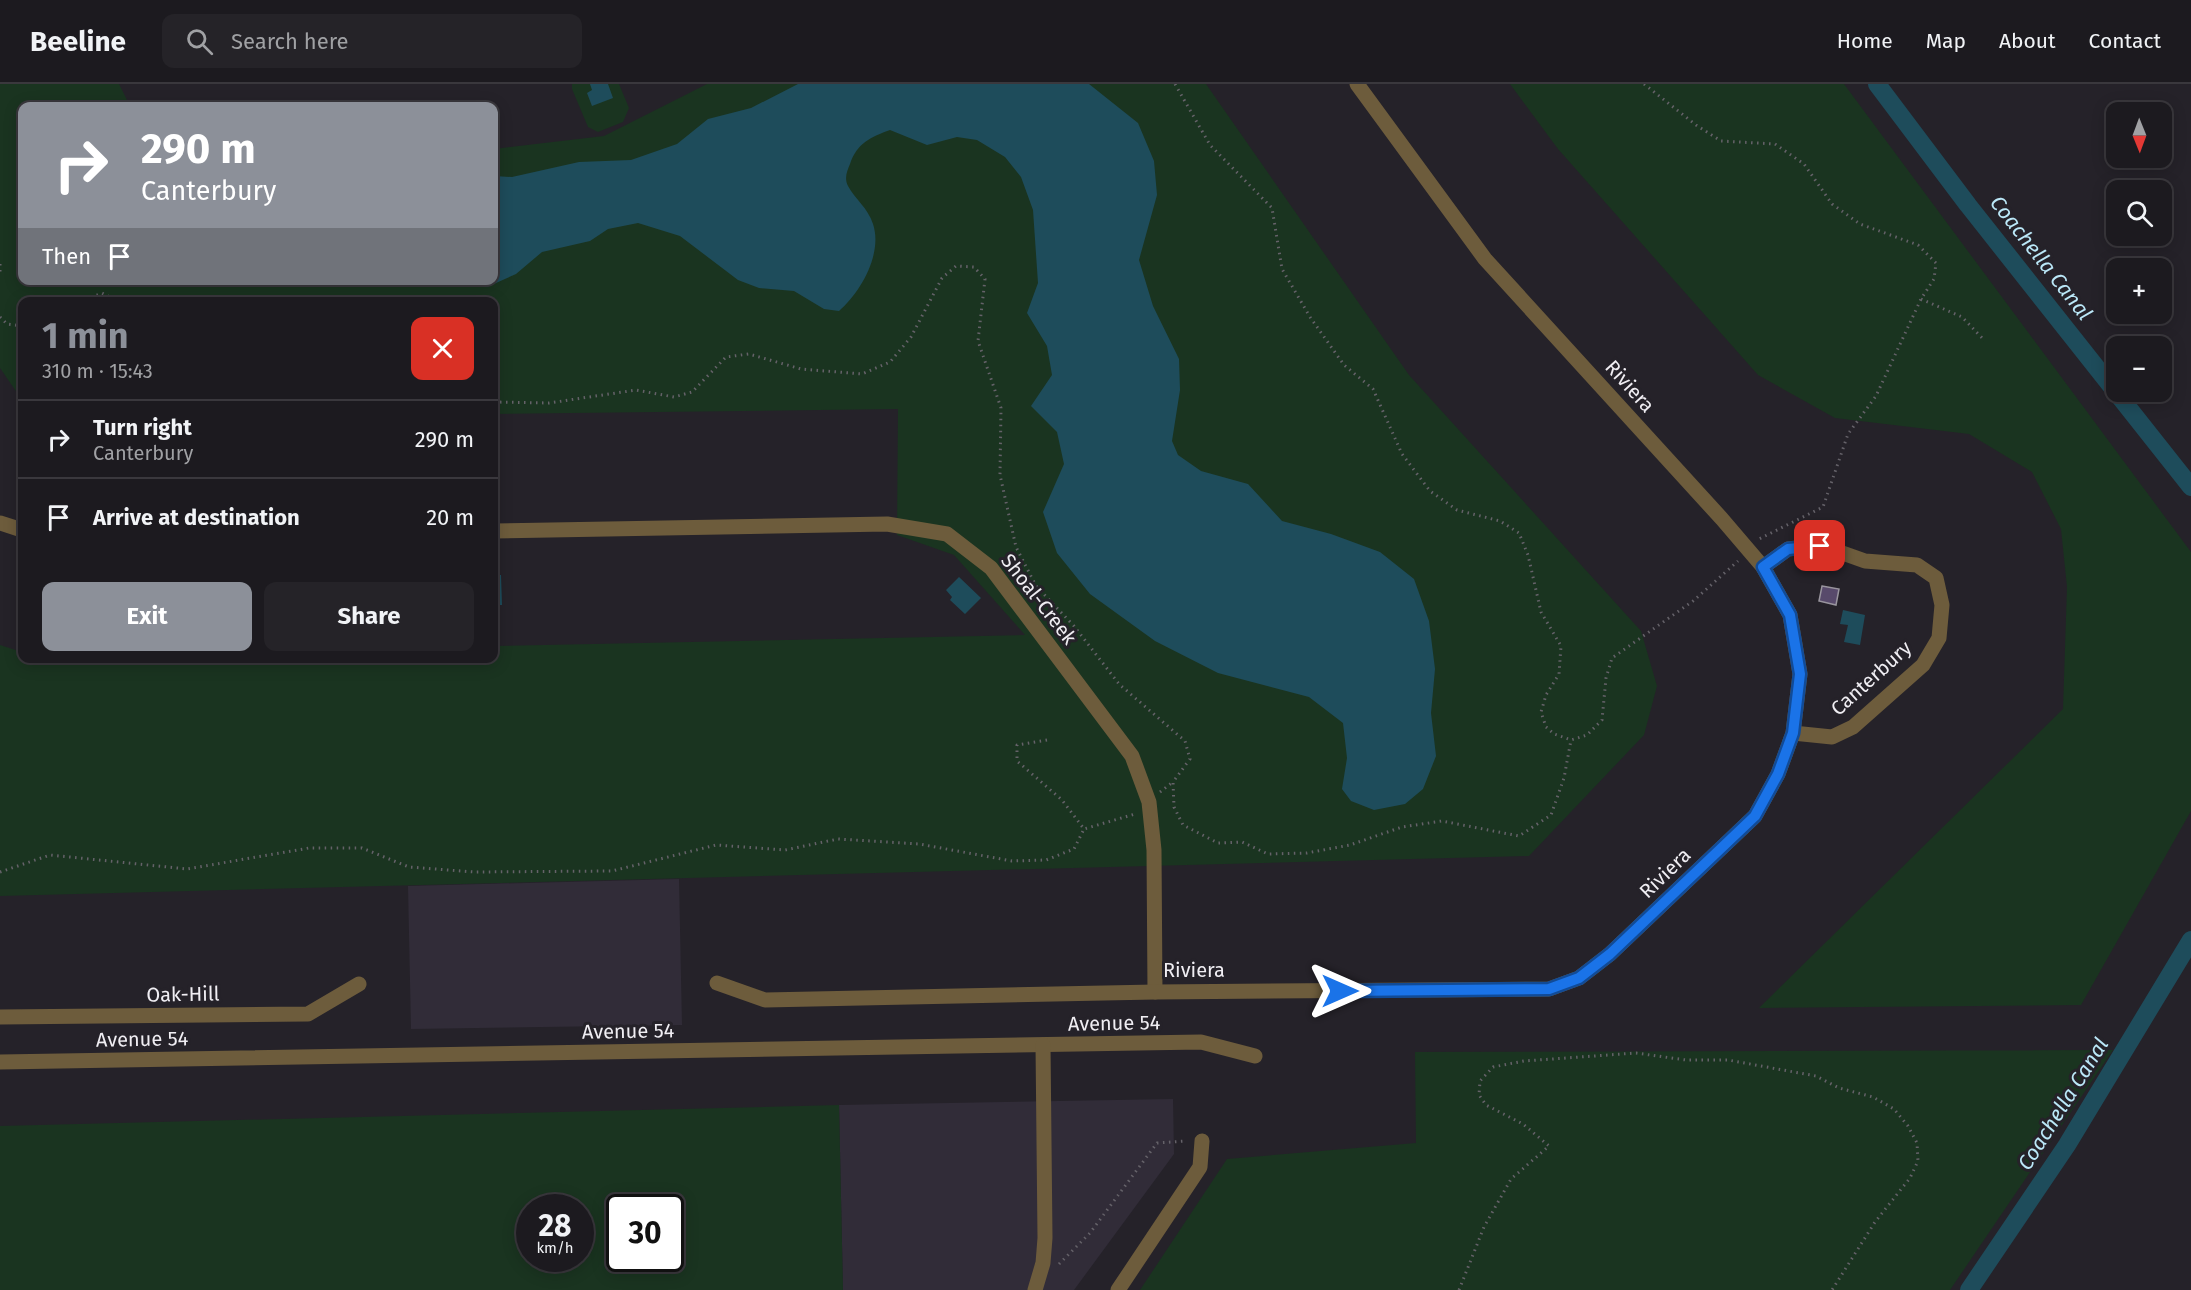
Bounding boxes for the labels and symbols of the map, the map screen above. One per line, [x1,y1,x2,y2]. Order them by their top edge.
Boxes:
north arrow [2106,102,2172,168]
water label: Coachella Canal [1984,190,2098,326]
street label: Riviera [1600,355,1660,417]
pin [1794,520,1845,571]
street label: Shoal-Creek [996,549,1082,650]
street label: Canterbury [1826,635,1916,720]
street label: Riviera [1634,843,1696,903]
street label: Riviera [1163,958,1225,982]
position arrow [1308,959,1372,1023]
street label: Oak-Hill [146,981,220,1007]
street label: Avenue 54 [1068,1010,1161,1036]
street label: Avenue 54 [582,1018,675,1044]
street label: Avenue 54 [96,1026,189,1052]
water label: Coachella Canal [2012,1033,2114,1175]
speed limit sign: 30 [606,1194,684,1272]

